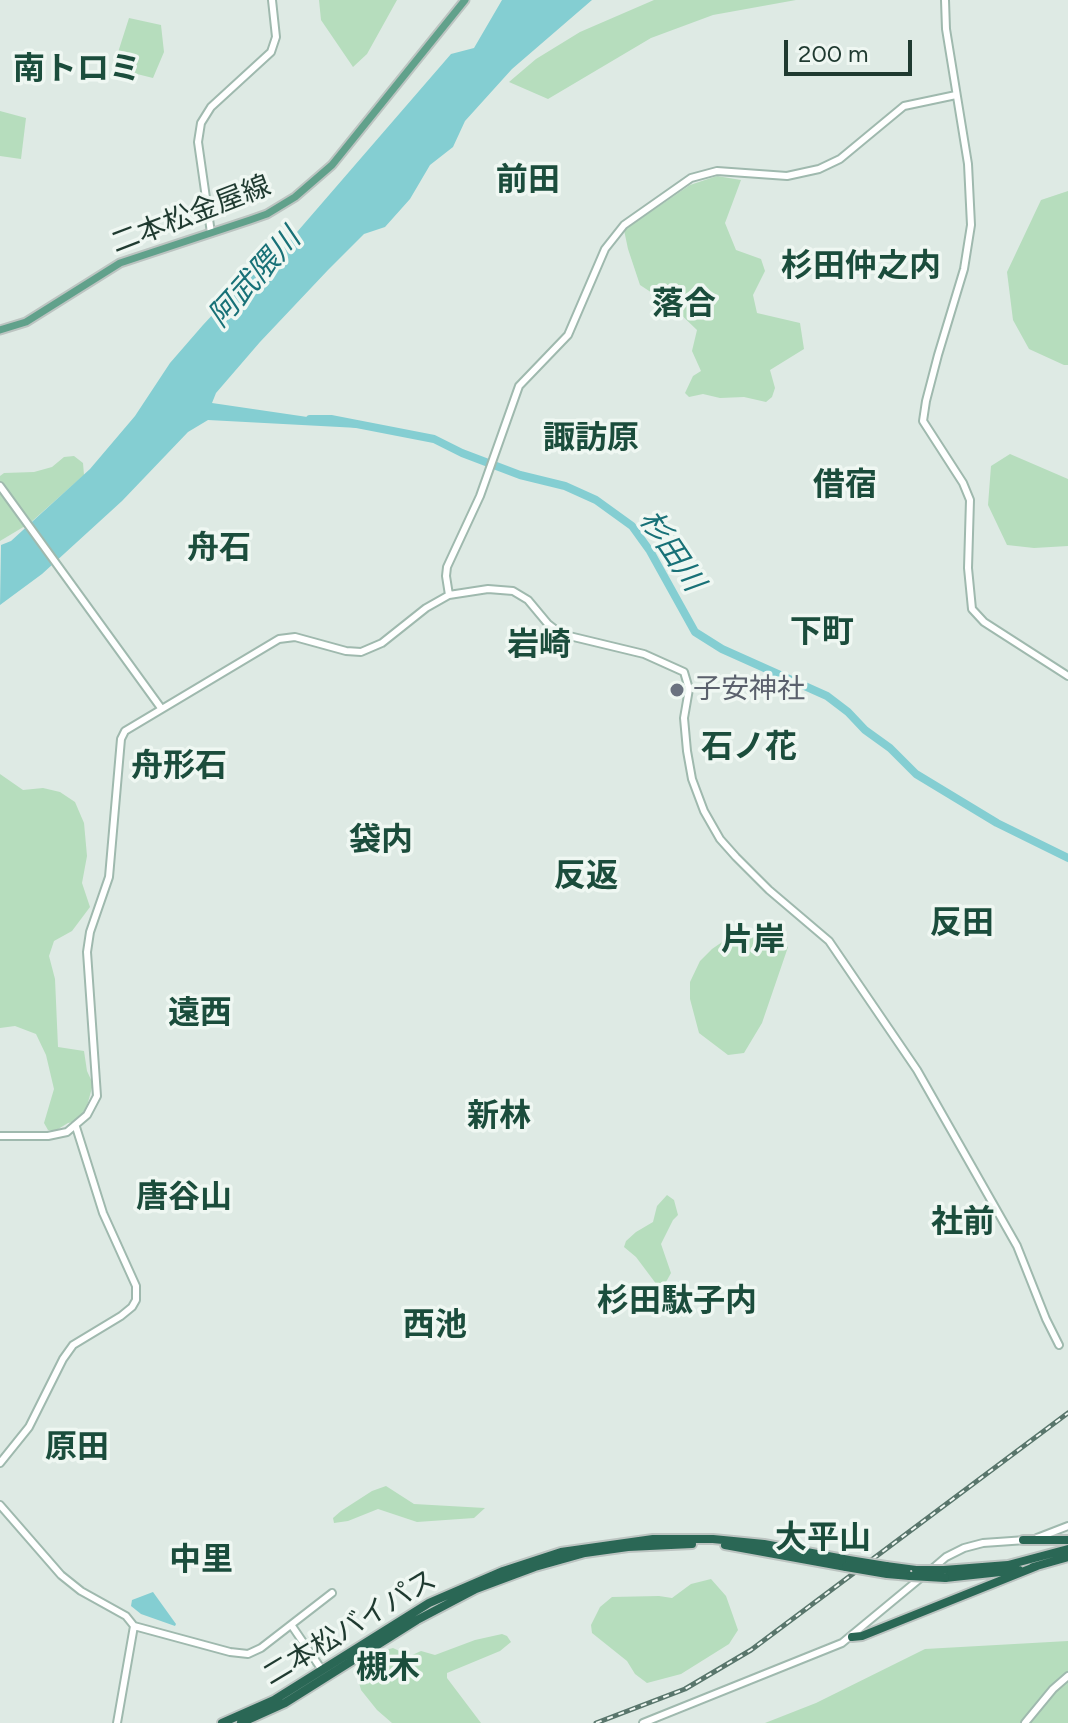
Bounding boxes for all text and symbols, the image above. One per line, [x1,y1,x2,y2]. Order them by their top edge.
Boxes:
scale bar [788,24,916,74]
text: 200 m [798,39,869,68]
district label: 南トロミ [13,51,141,89]
district label: 前田 [496,162,560,200]
street label: 二本松金屋線 [107,169,275,261]
water label: 阿武隈川 [201,221,309,335]
district label: 杉田仲之内 [781,248,941,286]
district label: 落合 [652,286,716,324]
district label: 諏訪原 [543,420,639,458]
district label: 借宿 [813,467,877,505]
water label: 杉田川 [631,504,711,598]
district label: 舟石 [187,530,251,568]
district label: 下町 [790,614,854,652]
district label: 岩崎 [507,627,571,665]
place label: 子安神社 [693,673,805,707]
marker: 子安神社 [668,681,686,699]
district label: 石ノ花 [701,729,797,767]
district label: 舟形石 [131,748,227,786]
district label: 袋内 [349,822,413,860]
district label: 反返 [554,858,618,896]
district label: 反田 [930,905,994,943]
district label: 片岸 [721,922,785,960]
district label: 遠西 [168,995,232,1033]
district label: 新林 [467,1098,531,1136]
district label: 唐谷山 [136,1179,232,1217]
district label: 社前 [931,1204,995,1242]
district label: 杉田駄子内 [597,1283,757,1321]
district label: 西池 [403,1307,467,1345]
district label: 原田 [45,1429,109,1467]
district label: 大平山 [775,1520,871,1558]
district label: 中里 [169,1542,233,1580]
street label: 二本松バイパス [257,1563,443,1693]
district label: 槻木 [356,1650,420,1688]

